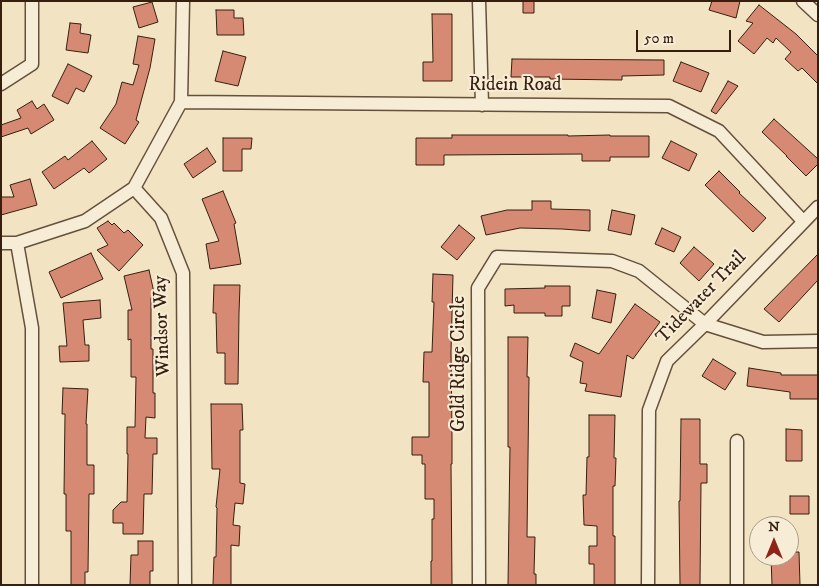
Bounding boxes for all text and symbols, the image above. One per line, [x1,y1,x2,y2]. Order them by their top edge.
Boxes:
scale bar [639,20,734,52]
text: 50 m [644,29,674,48]
street label: Ridein Road [468,75,562,97]
street label: Tidewater Trail [652,247,752,349]
street label: Windsor Way [150,275,176,377]
street label: Gold Ridge Circle [449,296,471,432]
north arrow [749,516,799,566]
text: N [768,518,780,536]

